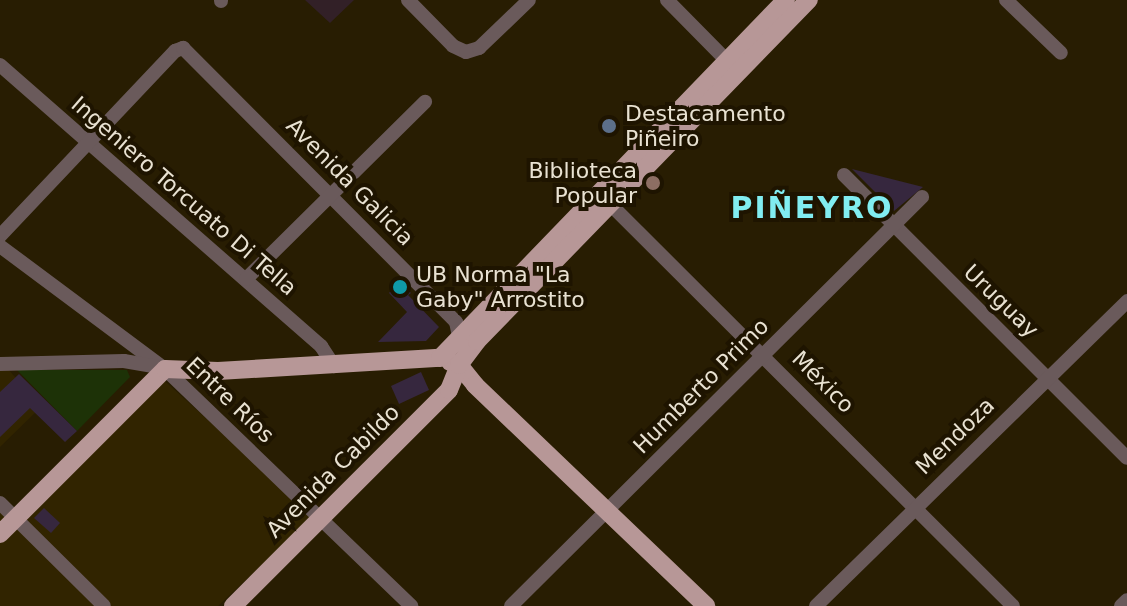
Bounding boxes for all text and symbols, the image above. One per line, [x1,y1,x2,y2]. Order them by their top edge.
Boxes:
street label: Ingeniero Torcuato Di Tella [66,91,302,301]
place label: Destacamento Piñeiro [625,100,786,152]
street label: Avenida Galicia [281,113,419,251]
marker: Destacamento Piñeiro [600,117,618,135]
place label: Biblioteca Popular [528,157,637,208]
marker: Biblioteca Popular [644,174,662,192]
district label: PIÑEYRO [730,190,894,226]
street label: Uruguay [958,259,1044,343]
place label: UB Norma "La Gaby" Arrostito [416,261,585,312]
marker: UB Norma "La Gaby" Arrostito [391,278,409,296]
street label: Humberto Primo [628,313,774,459]
street label: México [787,346,859,418]
street label: Entre Ríos [181,352,279,448]
street label: Mendoza [910,392,1000,480]
street label: Avenida Cabildo [261,399,405,543]

